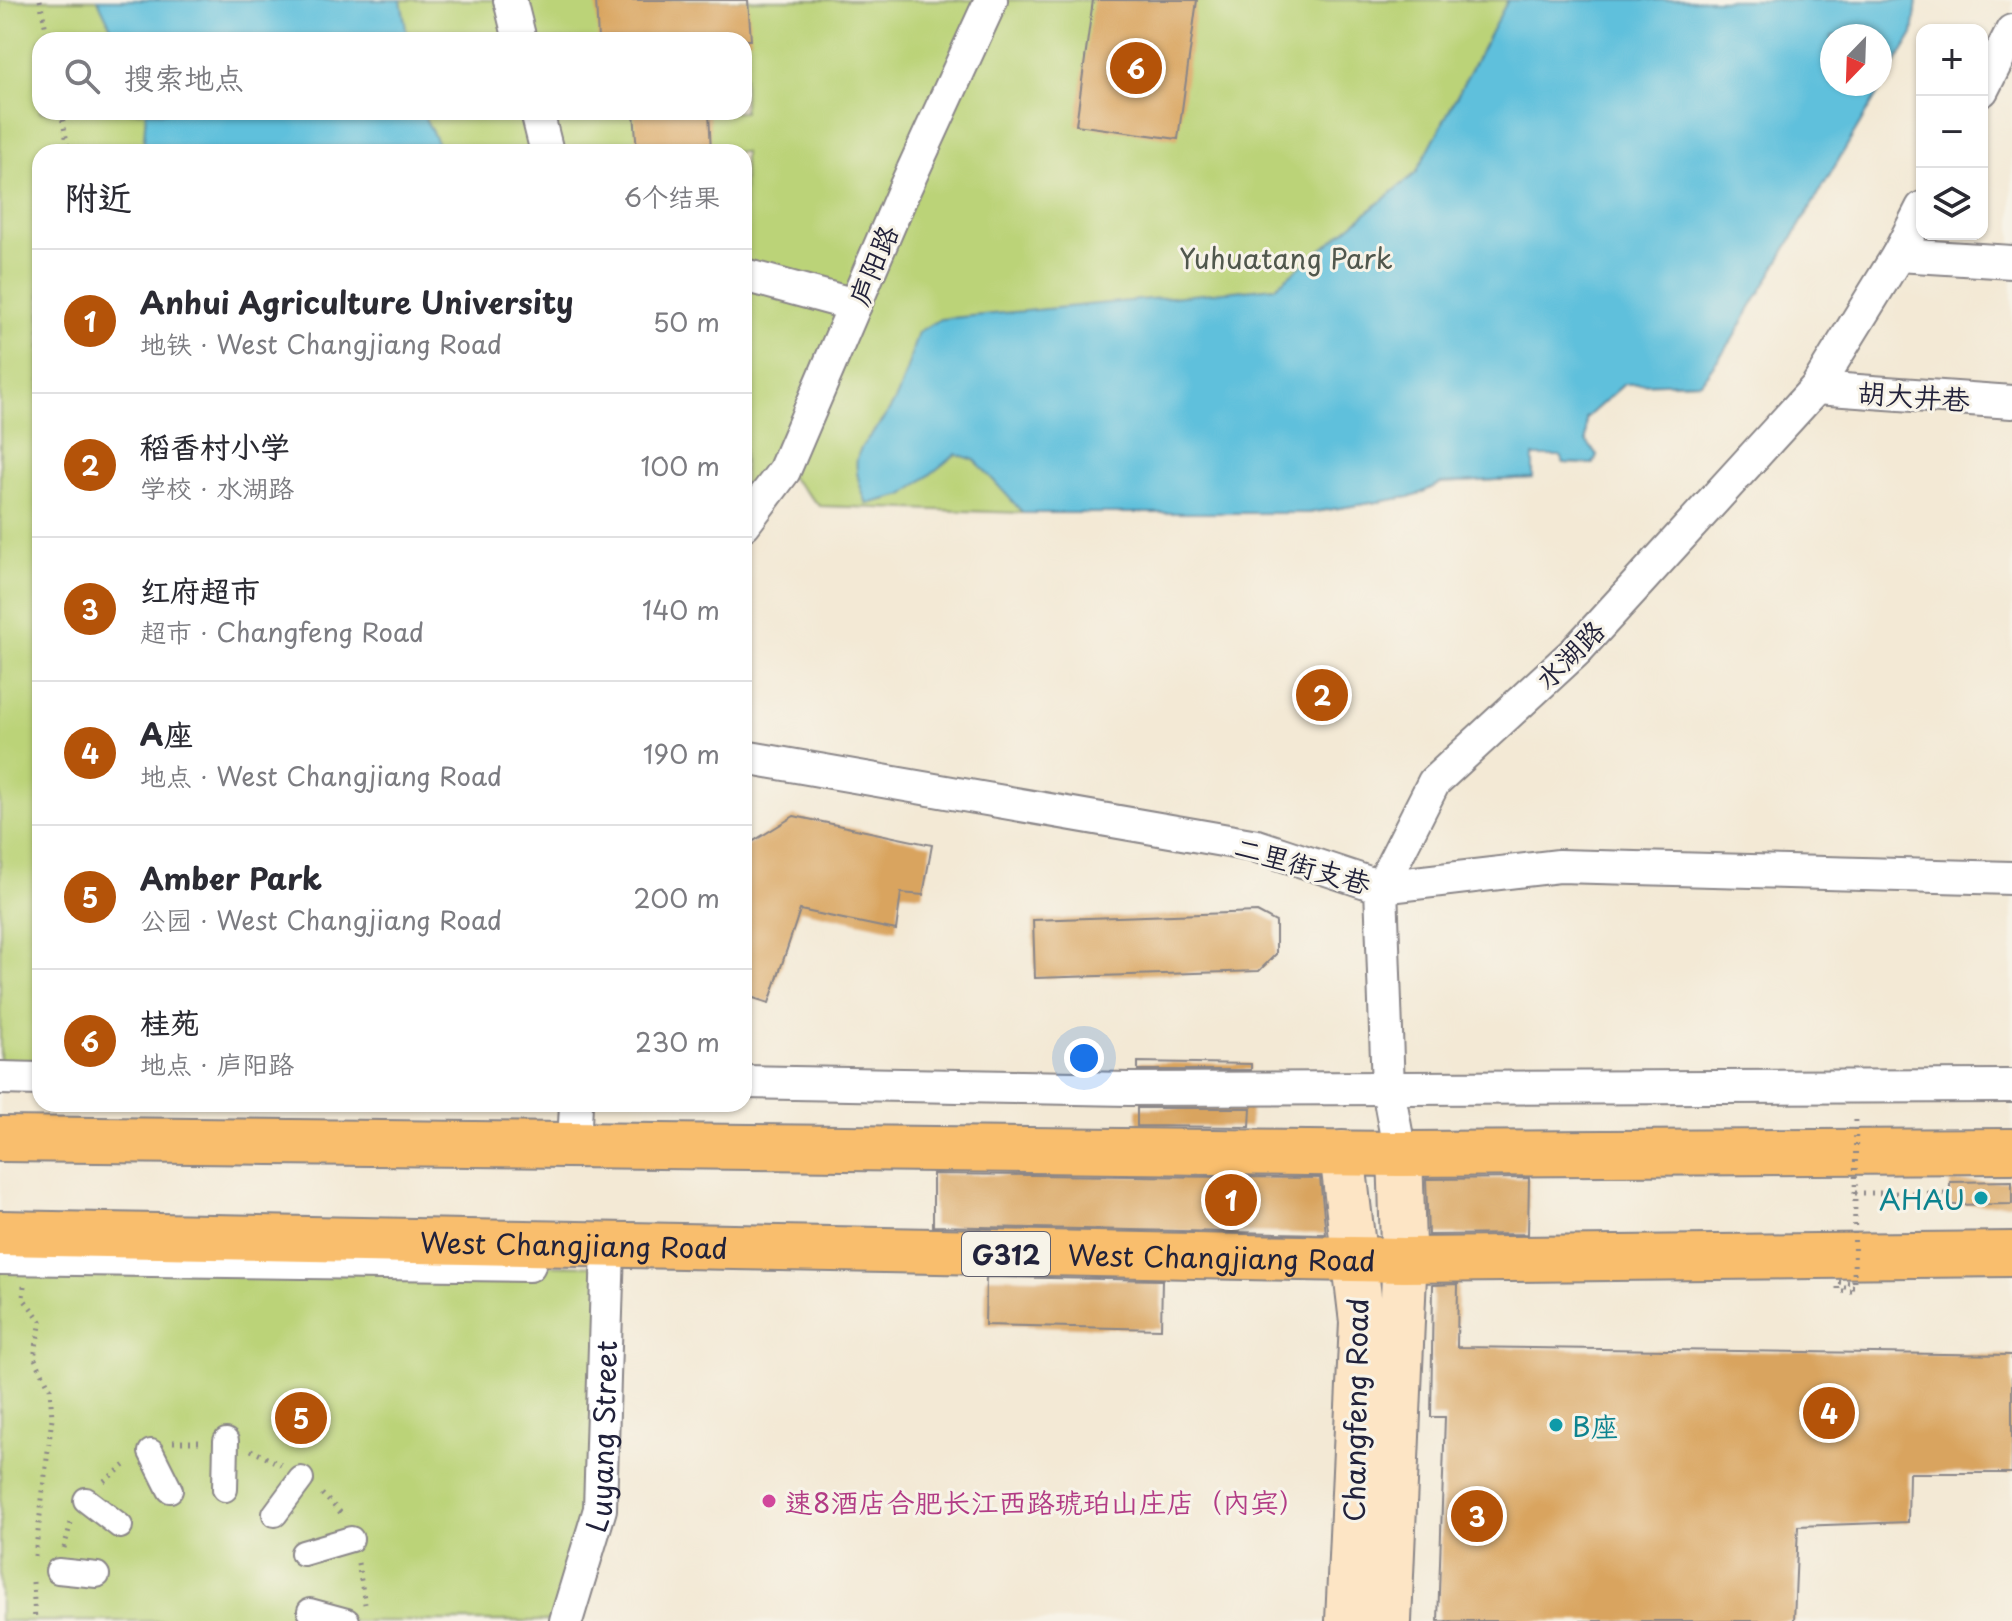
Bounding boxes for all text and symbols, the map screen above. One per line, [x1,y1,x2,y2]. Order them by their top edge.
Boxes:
north arrow [1820,24,1892,96]
map controls [1916,24,1988,240]
button: + [1916,24,1988,96]
search box [32,32,752,120]
pin: 6 [1110,38,1162,98]
icon: search [60,54,104,98]
text: 搜索地点 [124,54,244,99]
button: − [1916,96,1988,168]
button: layers [1916,168,1988,240]
text: 附近 [64,170,132,222]
text: 6个结果 [624,177,720,216]
street label: 庐阳路 [836,218,908,312]
park label: Yuhuatang Park [1179,236,1393,279]
text: Anhui Agriculture University [140,279,574,324]
text: 1 [84,302,96,341]
text: 50 m [653,302,720,341]
text: 地铁 · West Changjiang Road [140,324,502,363]
street label: 胡大井巷 [1857,370,1972,420]
text: 稻香村小学 [140,423,290,468]
text: 2 [81,446,99,485]
text: 100 m [640,446,720,485]
text: 学校 · 水湖路 [140,468,294,507]
text: 红府超市 [140,567,260,612]
text: 3 [81,590,99,629]
text: 140 m [642,590,720,629]
street label: 水湖路 [1524,609,1614,699]
text: 超市 · Changfeng Road [140,612,424,651]
pin: 2 [1296,665,1348,725]
text: A座 [140,711,194,756]
text: 4 [81,734,99,773]
text: 190 m [643,734,720,773]
text: 地点 · West Changjiang Road [140,756,502,795]
street label: 二里街支巷 [1230,824,1377,904]
text: Amber Park [140,855,322,900]
text: 5 [82,878,98,917]
text: 200 m [633,878,720,917]
text: 公园 · West Changjiang Road [140,900,502,939]
text: 桂苑 [140,999,200,1044]
text: 6 [81,1022,99,1061]
text: 230 m [635,1022,720,1061]
your location [1064,1038,1104,1078]
text: 地点 · 庐阳路 [140,1044,294,1083]
pin: 1 [1205,1170,1257,1230]
place label: AHAU [1879,1177,1965,1220]
marker: AHAU [1972,1189,1990,1207]
street label: West Changjiang Road [420,1220,728,1268]
road number: G312 [962,1232,1050,1276]
street label: West Changjiang Road [1067,1232,1376,1281]
street label: Changfeng Road [1332,1298,1378,1522]
street label: Luyang Street [573,1340,627,1537]
pin: 4 [1803,1383,1855,1443]
pin: 5 [275,1388,327,1448]
place label: B座 [1572,1404,1619,1447]
marker: B座 [1547,1416,1565,1434]
place label: 速8酒店合肥长江西路琥珀山庄店（内宾） [785,1480,1307,1523]
pin: 3 [1451,1486,1503,1546]
marker: 速8酒店合肥长江西路琥珀山庄店（内宾） [760,1492,778,1510]

